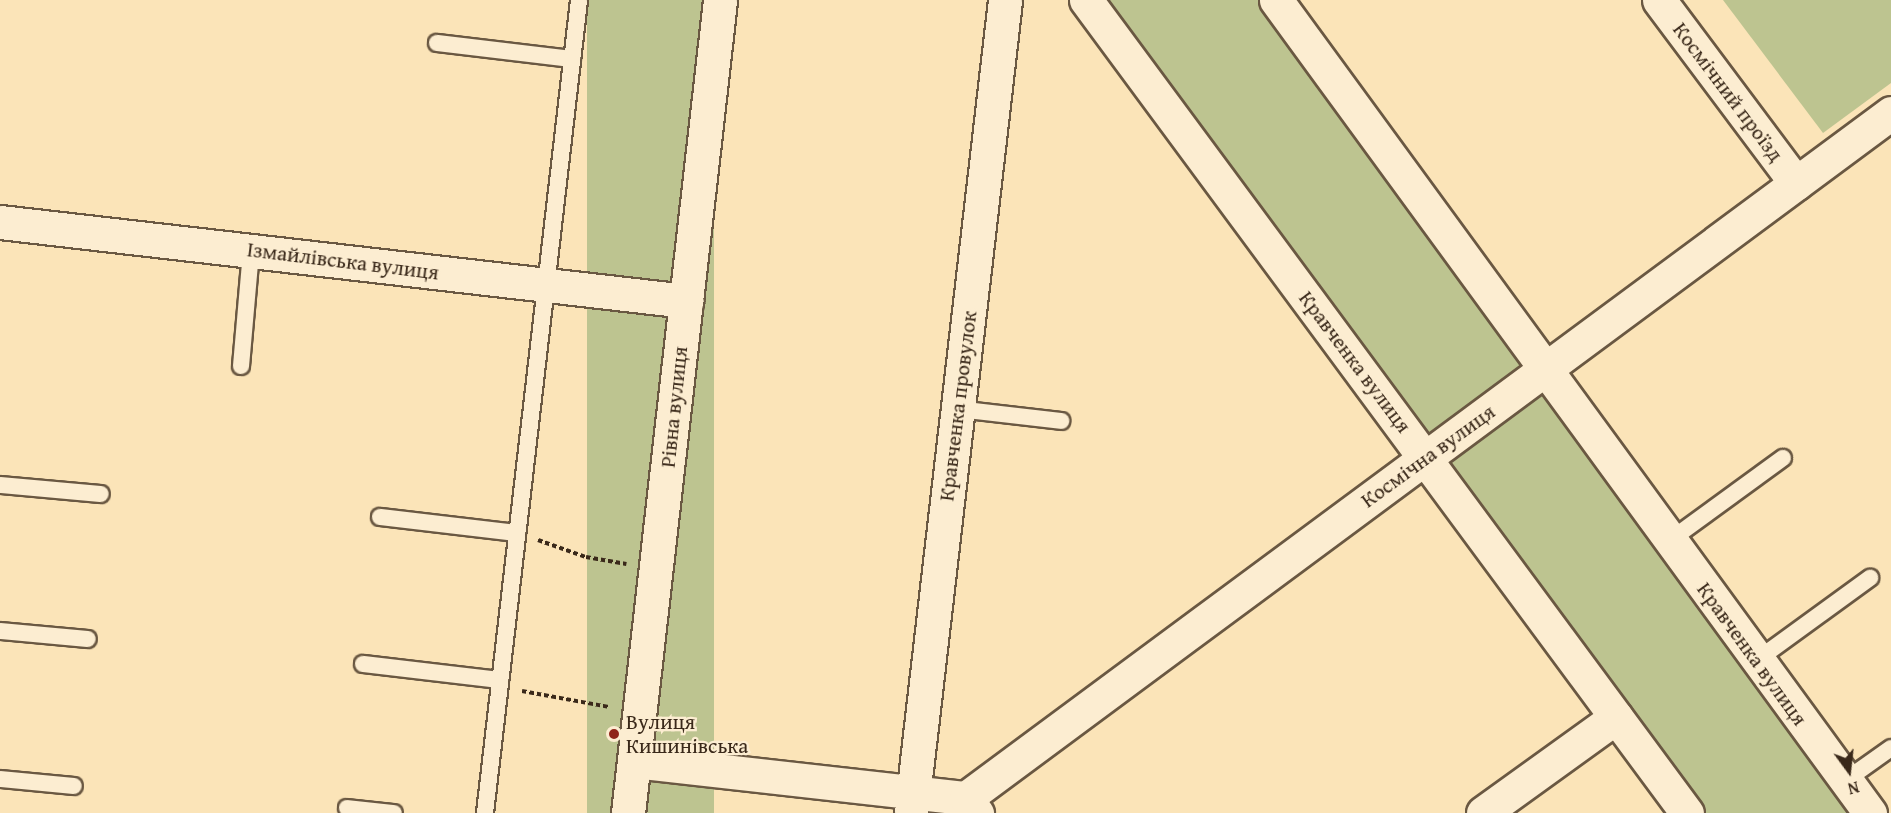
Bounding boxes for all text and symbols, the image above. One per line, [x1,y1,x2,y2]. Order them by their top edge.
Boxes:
street label: Космічний проїзд [1667,17,1789,167]
street label: Ізмайлівська вулиця [246,237,440,285]
street label: Кравченка вулиця [1294,286,1416,438]
street label: Кравченка провулок [934,309,982,503]
street label: Рівна вулиця [655,345,693,469]
street label: Космічна вулиця [1356,399,1500,513]
street label: Кравченка вулиця [1692,577,1812,731]
place label: Вулиця Кишинівська [626,709,748,759]
marker: Вулиця Кишинівська [607,727,621,741]
north arrow [1819,741,1879,801]
text: N [1845,775,1862,801]

